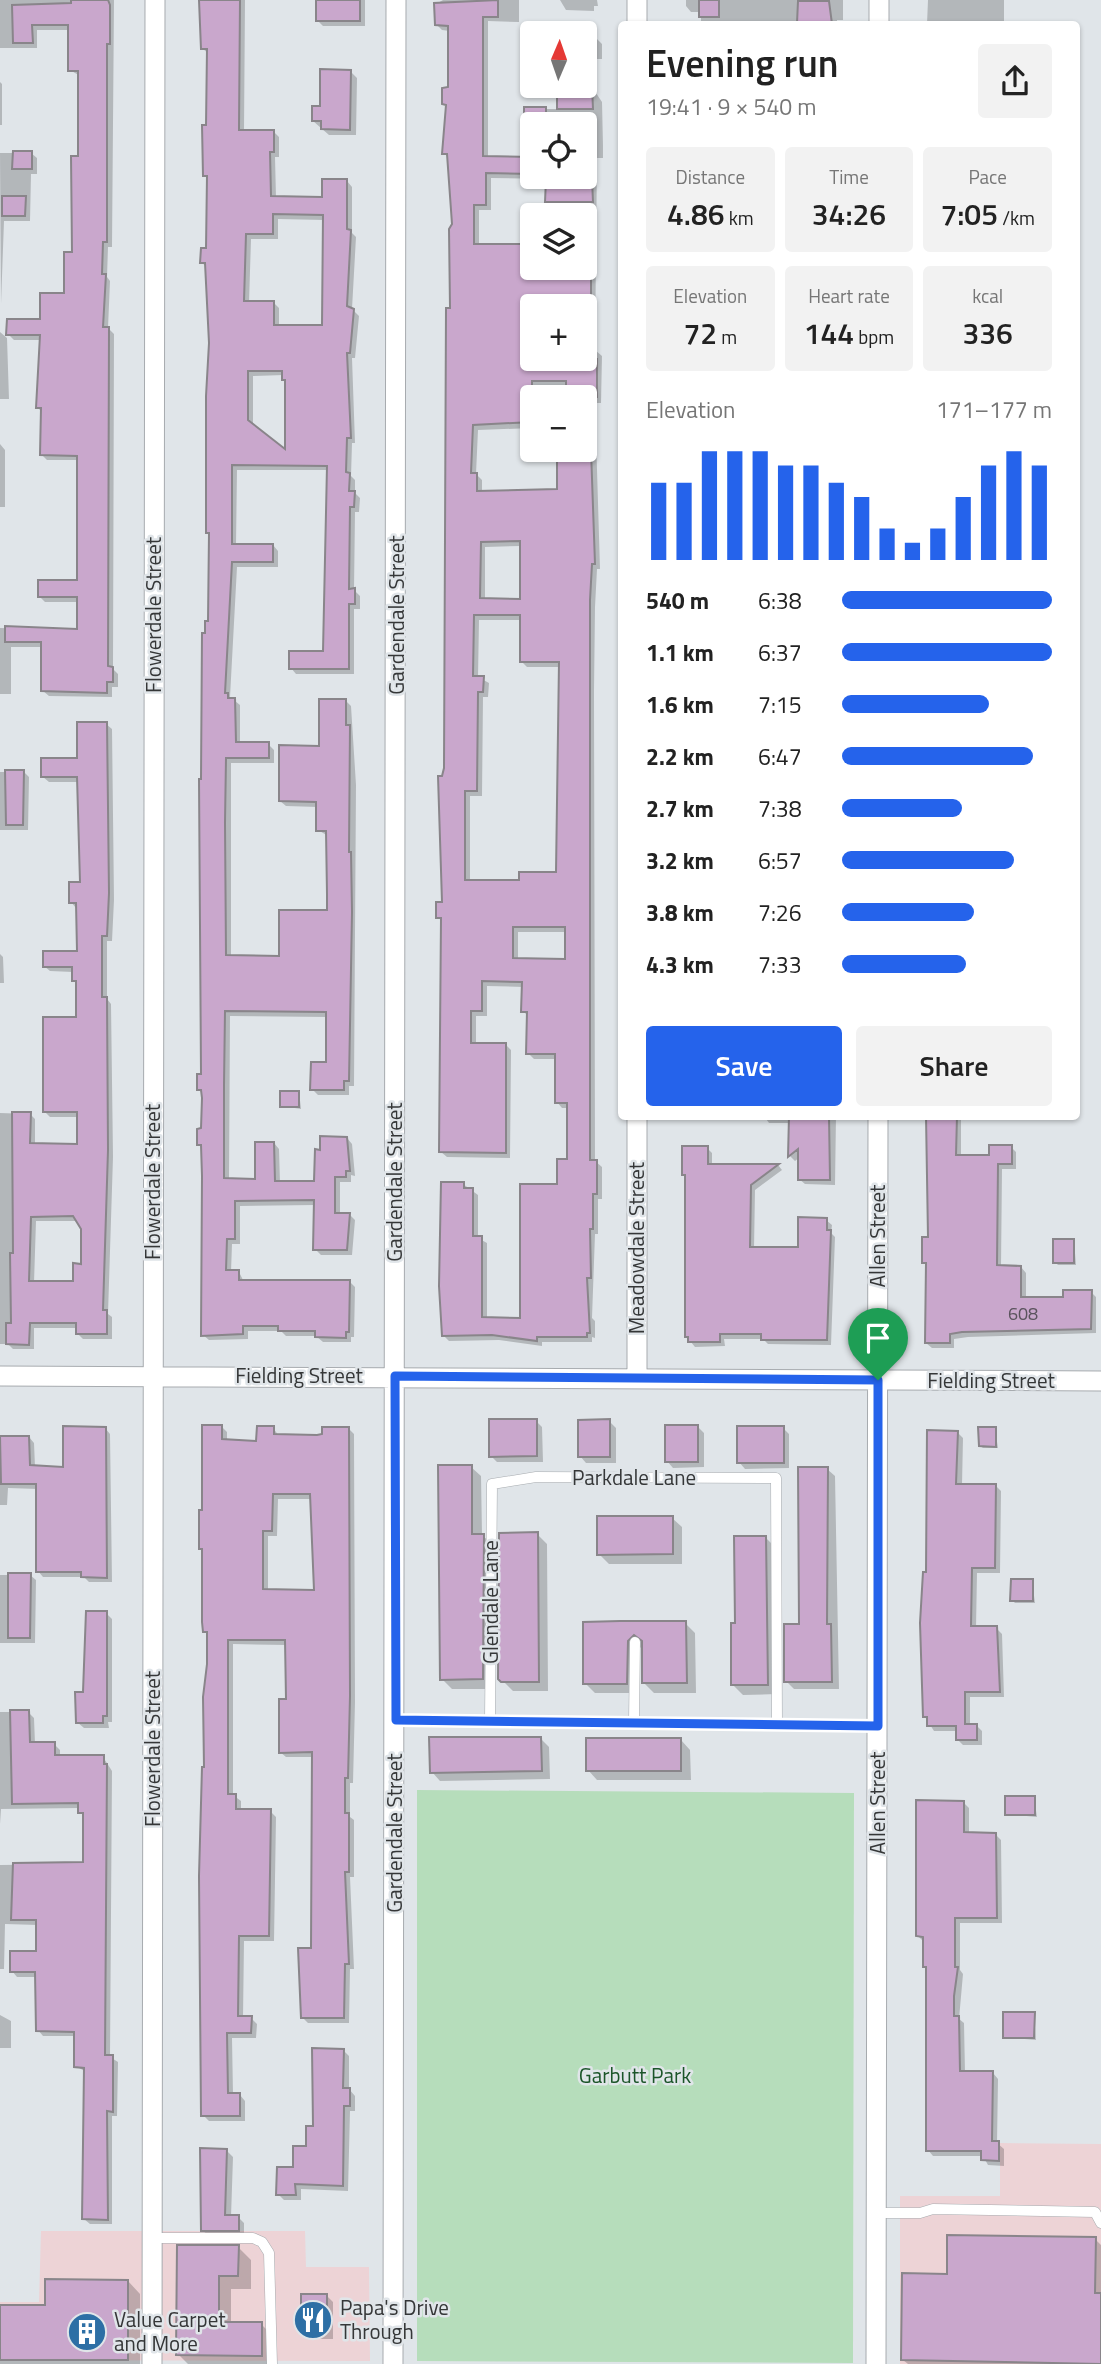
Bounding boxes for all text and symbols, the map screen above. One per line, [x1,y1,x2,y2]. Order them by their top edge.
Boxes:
north arrow [520,21,597,98]
map controls [520,21,597,462]
text: Evening run [646,34,839,92]
button: share [978,44,1052,118]
text: 19:41 · 9 × 540 m [646,89,816,124]
button: locate [520,112,597,189]
text: Distance [676,162,745,191]
text: Time [829,162,869,191]
text: Pace [968,162,1007,191]
text: 4.86 [667,191,725,237]
text: 34:26 [812,191,886,237]
text: 7:05 [940,191,998,237]
button: layers [520,203,597,280]
text: km [725,203,754,232]
text: /km [998,203,1035,232]
text: Elevation [673,281,747,310]
text: Heart rate [808,281,890,310]
text: kcal [972,281,1003,310]
button: + [520,294,597,371]
text: 72 [683,310,717,356]
text: 144 [804,310,854,356]
text: 336 [962,310,1013,356]
text: m [717,322,737,351]
text: bpm [854,322,894,351]
button: − [520,385,597,462]
text: Elevation [646,392,735,427]
text: 171–177 m [936,392,1052,427]
street label: Gardendale Street [380,535,412,695]
street label: Flowerdale Street [137,536,169,693]
text: 540 m [646,583,709,618]
text: 6:38 [758,583,802,618]
text: 1.1 km [646,635,714,670]
text: 6:37 [758,635,802,670]
text: 1.6 km [646,687,714,722]
text: 7:15 [758,687,802,722]
text: 2.2 km [646,739,714,774]
text: 6:47 [758,739,802,774]
text: 2.7 km [646,791,714,826]
text: 7:38 [758,791,802,826]
text: 3.2 km [646,843,714,878]
text: 6:57 [758,843,802,878]
text: 3.8 km [646,895,714,930]
text: 7:26 [758,895,802,930]
text: 4.3 km [646,947,714,982]
text: 7:33 [758,947,802,982]
button: Save [646,1026,842,1106]
button: Share [856,1026,1052,1106]
street label: Gardendale Street [378,1102,410,1262]
street label: Flowerdale Street [136,1103,168,1260]
street label: Meadowdale Street [620,1161,652,1334]
street label: Allen Street [861,1184,893,1287]
house number: 608 [1008,1300,1038,1327]
pin [848,1308,908,1380]
icon: arrive [859,1319,897,1357]
street label: Fielding Street [235,1359,363,1391]
street label: Fielding Street [927,1364,1055,1396]
street label: Parkdale Lane [572,1461,696,1493]
street label: Glendale Lane [474,1540,506,1664]
street label: Flowerdale Street [136,1670,168,1827]
street label: Allen Street [861,1751,893,1854]
street label: Gardendale Street [378,1753,410,1913]
park label: Garbutt Park [579,2059,691,2091]
place label: Papa's Drive Through [340,2291,449,2347]
restaurant icon: Papa's Drive Through [292,2299,334,2341]
place label: Value Carpet and More [114,2303,226,2359]
building icon: Value Carpet and More [66,2311,108,2353]

